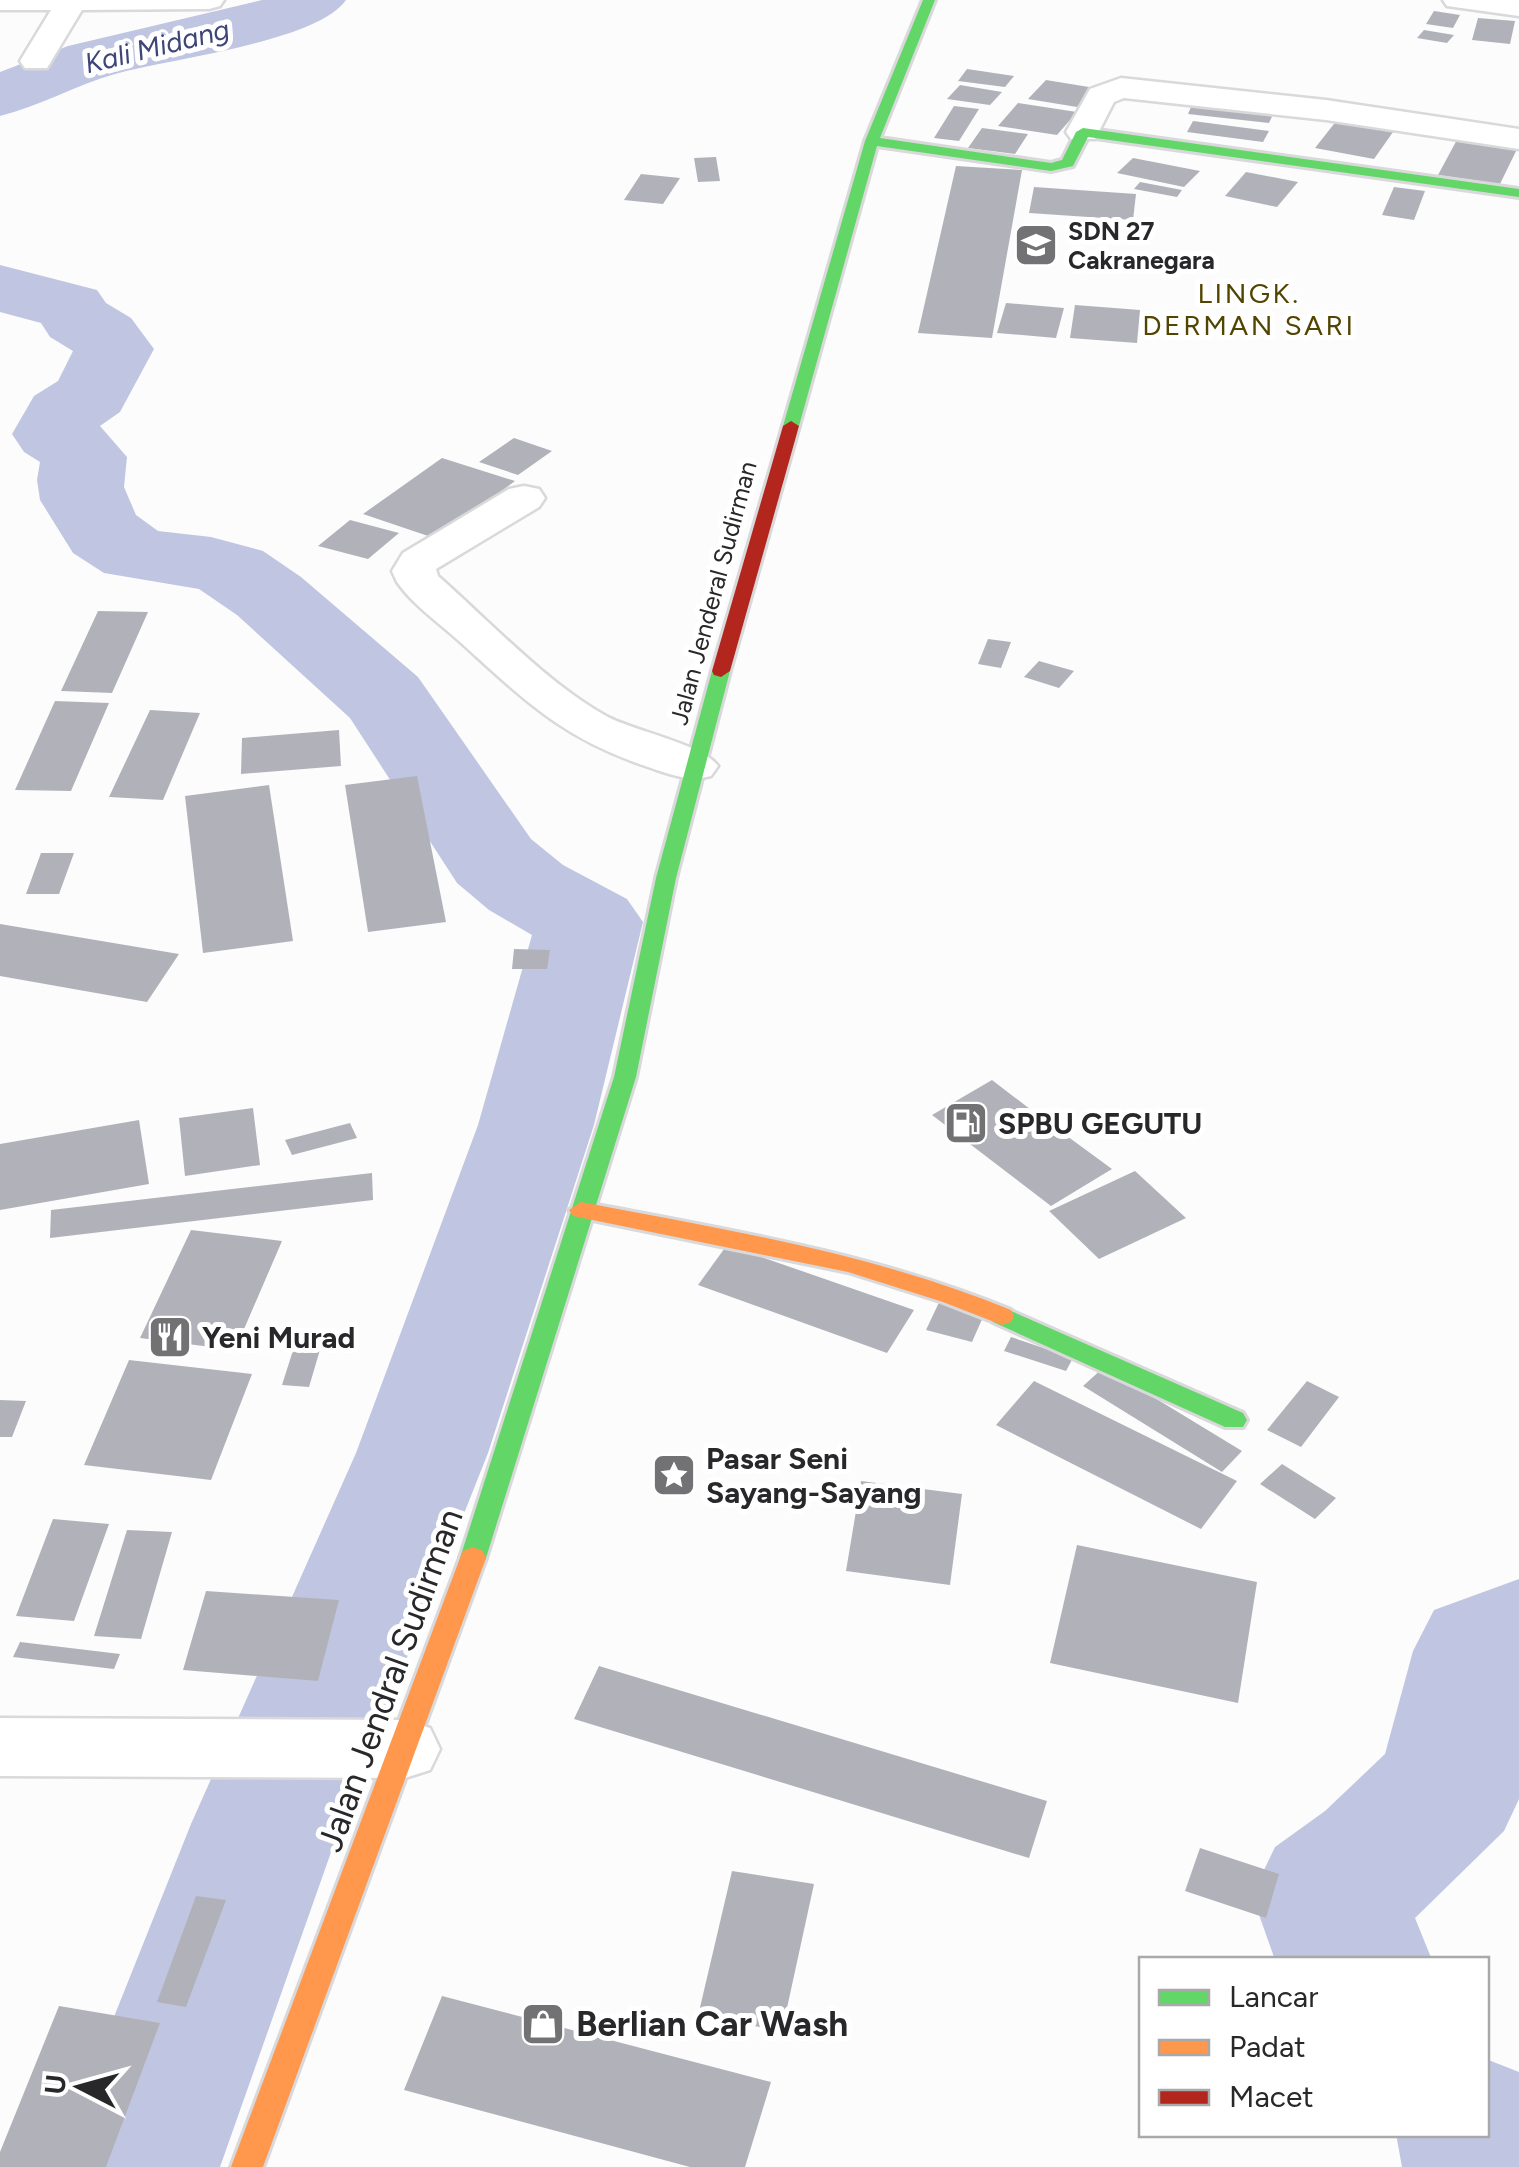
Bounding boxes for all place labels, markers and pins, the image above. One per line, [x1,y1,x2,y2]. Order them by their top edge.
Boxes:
place label: SDN 27 Cakranegara [1068,216,1215,275]
school or university icon: SDN 27 Cakranegara [1013,222,1059,268]
fuel station icon: SPBU GEGUTU [943,1100,989,1146]
place label: SPBU GEGUTU [998,1105,1202,1142]
restaurant icon: Yeni Murad [147,1314,193,1360]
place label: Yeni Murad [202,1319,355,1356]
place label: Pasar Seni Sayang-Sayang [706,1440,922,1511]
place icon: Pasar Seni Sayang-Sayang [651,1452,697,1498]
shop icon: Berlian Car Wash [520,2001,566,2047]
place label: Berlian Car Wash [576,2003,848,2045]

